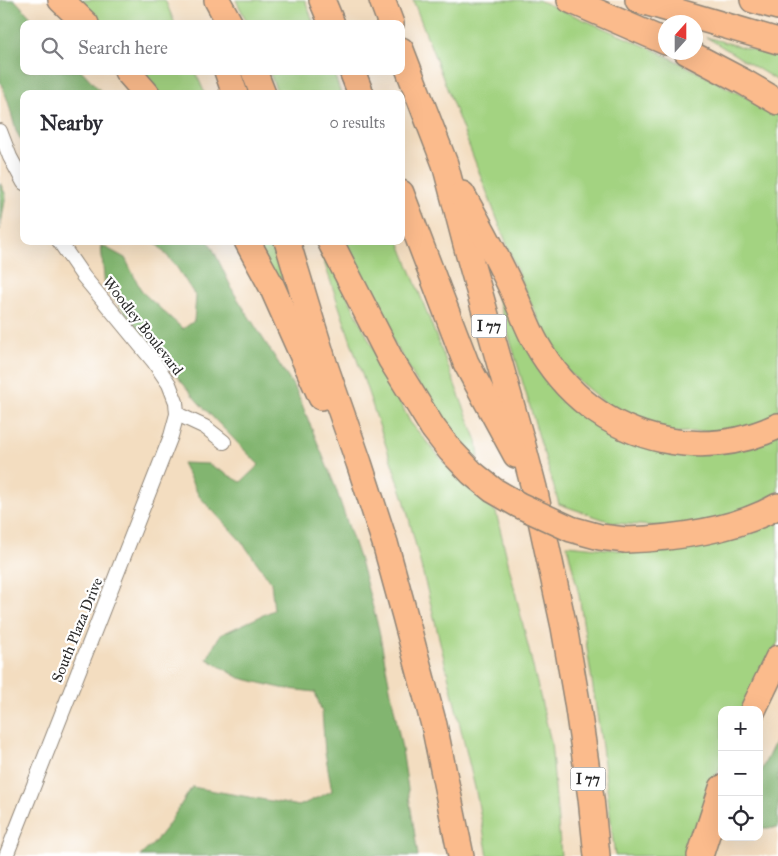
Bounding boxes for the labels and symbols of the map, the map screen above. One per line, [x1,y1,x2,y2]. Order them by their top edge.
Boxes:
north arrow [658,15,703,60]
street label: Woodley Boulevard [99,273,187,379]
road number: I 77 [472,314,506,338]
street label: South Plaza Drive [48,575,106,685]
road number: I 77 [570,768,606,791]

